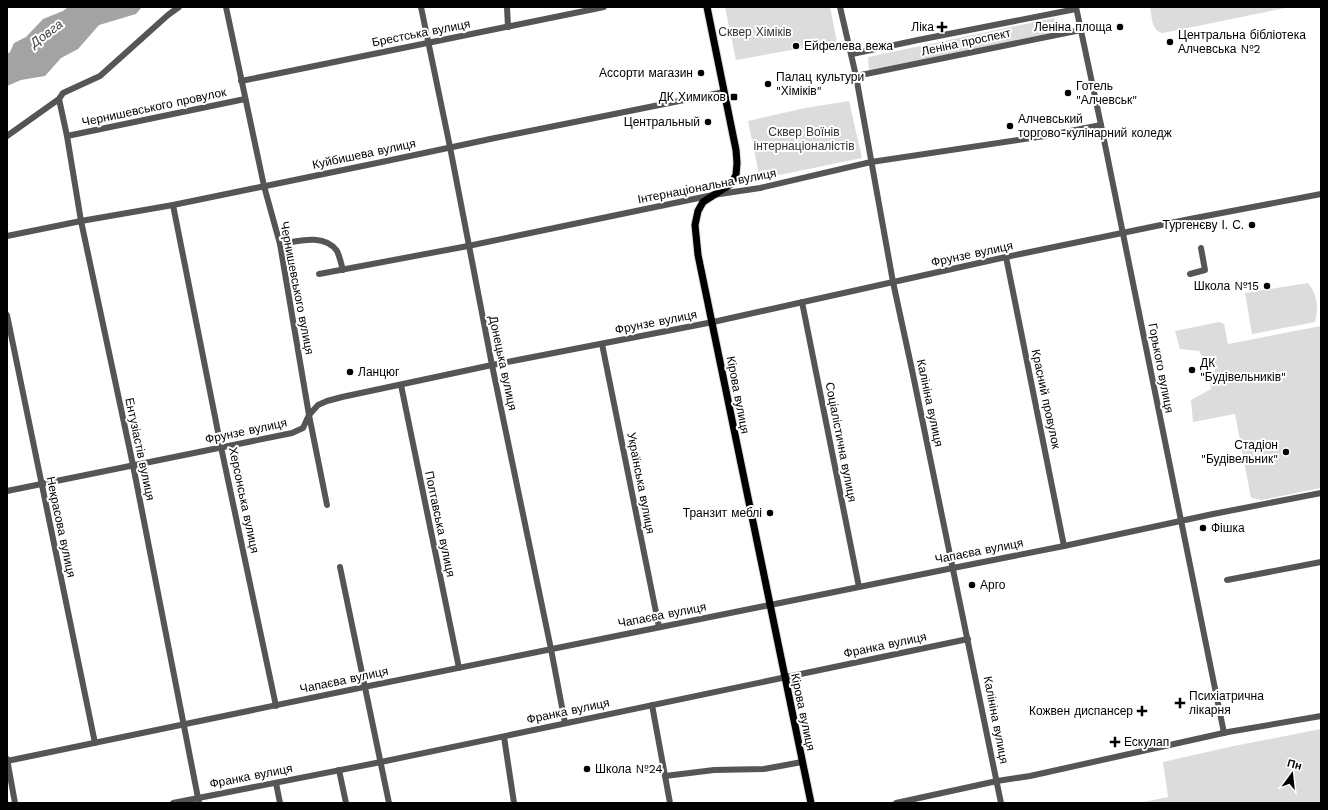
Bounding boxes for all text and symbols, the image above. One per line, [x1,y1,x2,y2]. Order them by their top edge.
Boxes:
water label: Довга [26,16,65,52]
street label: Брестська вулиця [371,17,471,49]
place label: Ліка [911,20,934,34]
place label: Леніна площа [1034,20,1112,34]
marker: Ліка [937,22,947,32]
marker: Леніна площа [1115,22,1125,32]
park label: Сквер Хіміків [718,25,792,39]
street label: Леніна проспект [920,26,1013,58]
place label: Центральна бібліотека Алчевська №2 [1178,28,1306,56]
marker: Центральна бібліотека Алчевська №2 [1165,37,1175,47]
place label: Ейфелева вежа [804,39,893,53]
marker: Ейфелева вежа [791,41,801,51]
place label: Ассорти магазин [599,66,693,80]
marker: Ассорти магазин [696,68,706,78]
place label: Палац культури "Хіміків" [776,70,864,98]
marker: Палац культури "Хіміків" [763,79,773,89]
place label: Готель "Алчевськ" [1076,79,1137,107]
street label: Чернишевського провулок [81,85,228,129]
marker: Готель "Алчевськ" [1063,88,1073,98]
place label: ДК Химиков [659,90,726,104]
marker: ДК Химиков [729,92,739,102]
place label: Алчевський торгово-кулінарний коледж [1018,112,1172,140]
place label: Центральный [624,115,700,129]
marker: Центральный [703,117,713,127]
marker: Алчевський торгово-кулінарний коледж [1005,121,1015,131]
park label: Сквер Воїнів інтернаціоналістів [753,125,855,153]
street label: Куйбишева вулиця [311,136,417,172]
street label: Інтернаціональна вулиця [636,166,778,206]
place label: Тургенєву І. С. [1163,218,1244,232]
street label: Чернишевського вулиця [277,220,317,356]
marker: Тургенєву І. С. [1247,220,1257,230]
street label: Фрунзе вулиця [930,238,1014,270]
place label: Школа №15 [1194,279,1259,293]
marker: Школа №15 [1262,281,1272,291]
street label: Фрунзе вулиця [614,307,698,337]
street label: Донецька вулиця [486,314,520,412]
street label: Горького вулиця [1145,322,1177,414]
street label: Красний провулок [1029,348,1064,451]
street label: Кірова вулиця [724,355,752,435]
place label: ДК "Будівельників" [1200,356,1286,384]
street label: Калініна вулиця [914,358,946,448]
place label: Ланцюг [358,365,400,379]
marker: ДК "Будівельників" [1187,365,1197,375]
marker: Ланцюг [345,367,355,377]
street label: Соціалістична вулиця [822,381,860,503]
street label: Ентузіастів вулиця [122,396,158,502]
street label: Фрунзе вулиця [204,415,288,447]
street label: Українська вулиця [624,431,658,535]
place label: Стадіон "Будівельник" [1201,438,1278,466]
street label: Херсонська вулиця [226,446,262,554]
marker: Стадіон "Будівельник" [1281,447,1291,457]
street label: Полтавська вулиця [422,470,458,578]
street label: Некрасова вулиця [43,475,79,579]
place label: Транзит меблі [683,506,762,520]
marker: Транзит меблі [765,508,775,518]
place label: Фішка [1211,521,1245,535]
marker: Фішка [1198,523,1208,533]
street label: Чапаєва вулиця [934,536,1024,566]
place label: Арго [980,578,1006,592]
marker: Арго [967,580,977,590]
street label: Чапаєва вулиця [617,600,707,630]
street label: Франка вулиця [842,629,928,661]
street label: Чапаєва вулиця [299,664,389,696]
street label: Кірова вулиця [788,672,818,752]
street label: Калініна вулиця [981,675,1011,765]
place label: Психіатрична лікарня [1189,689,1264,717]
street label: Франка вулиця [525,695,611,727]
marker: Психіатрична лікарня [1174,697,1186,709]
place label: Кожвен диспансер [1029,704,1133,718]
marker: Кожвен диспансер [1136,705,1148,717]
place label: Ескулап [1124,735,1169,749]
marker: Ескулап [1109,736,1121,748]
north arrow [1272,754,1312,794]
text: Пн [1286,757,1303,773]
street label: Франка вулиця [208,761,294,791]
place label: Школа №24 [595,762,663,776]
marker: Школа №24 [582,764,592,774]

